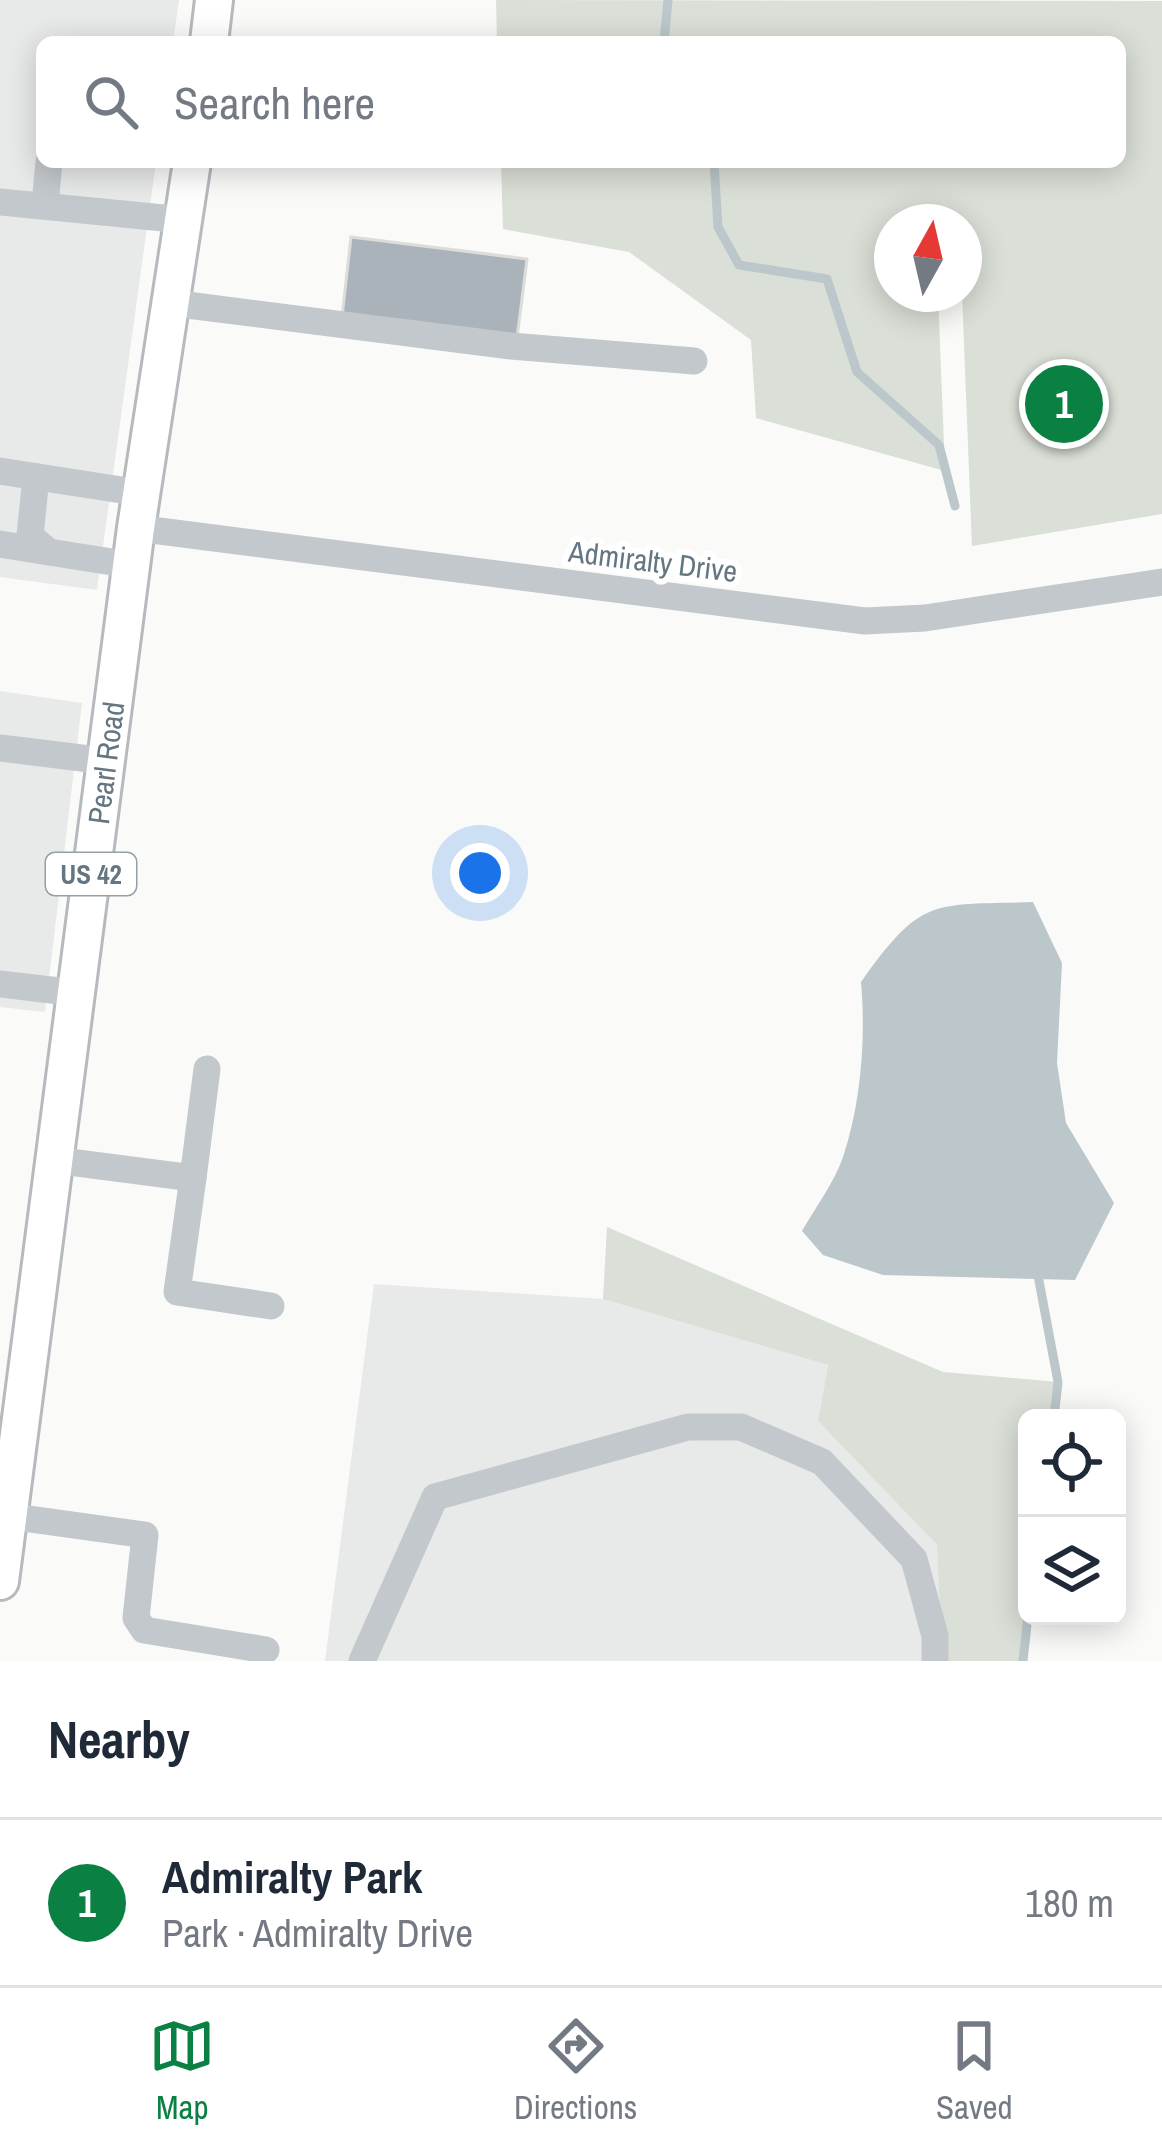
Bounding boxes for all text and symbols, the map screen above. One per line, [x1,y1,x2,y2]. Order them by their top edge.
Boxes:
search box [36,36,1126,168]
icon: search [78,69,144,135]
text: Search here [174,72,375,133]
north arrow [874,204,982,312]
pin: 1 [1025,359,1103,449]
street label: Admiralty Drive [565,531,740,591]
street label: Pearl Road [78,699,133,826]
your location [450,843,510,903]
road number: US 42 [46,853,136,895]
map controls [1018,1409,1126,1625]
button: locate [1018,1409,1126,1517]
button: layers [1018,1517,1126,1625]
text: Nearby [48,1705,190,1774]
text: Admiralty Park [162,1846,422,1907]
text: 1 [78,1877,96,1929]
text: 180 m [1025,1877,1114,1929]
text: Park · Admiralty Drive [162,1907,473,1959]
tab: Map [149,2013,215,2129]
tab: Directions [514,2013,637,2129]
tab: Saved [936,2013,1013,2129]

